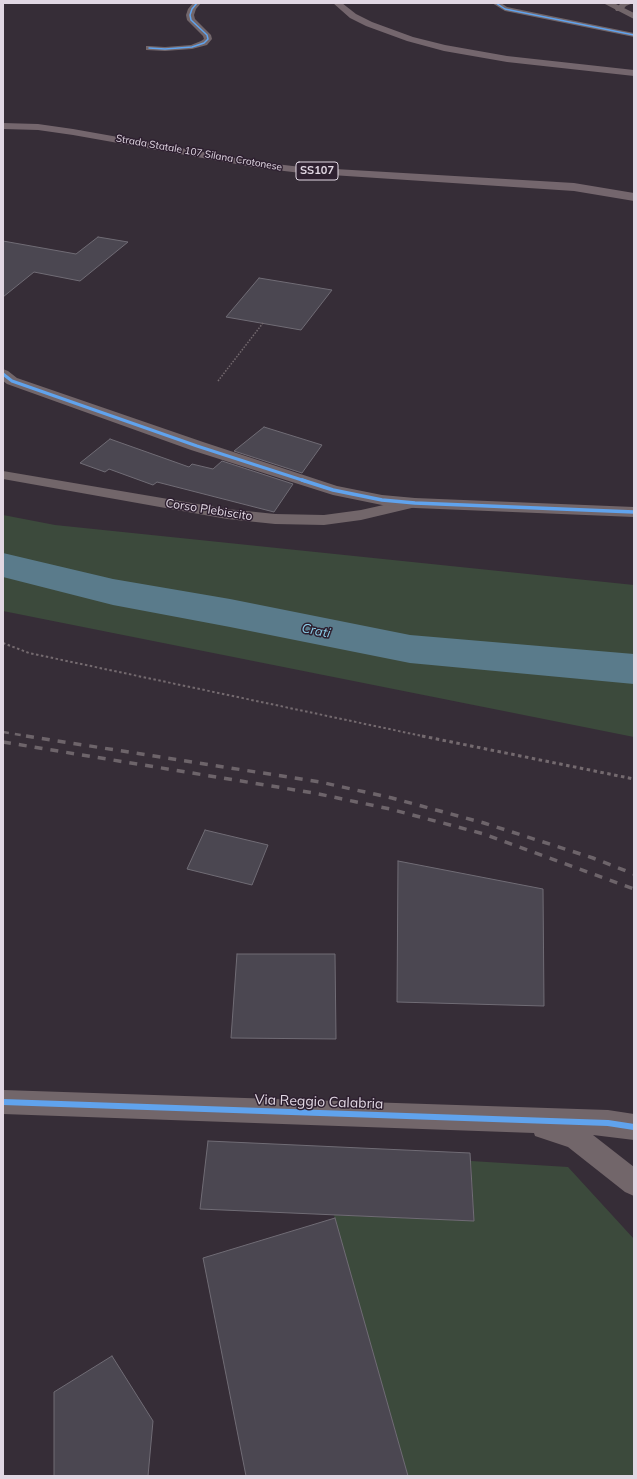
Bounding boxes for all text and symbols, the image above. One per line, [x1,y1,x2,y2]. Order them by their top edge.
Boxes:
street label: Strada Statale 107 Silana Crotonese [115,132,283,174]
road number: SS107 [296,162,338,180]
street label: Corso Plebiscito [164,496,254,524]
water label: Crati [300,621,332,641]
street label: Via Reggio Calabria [254,1091,384,1113]

